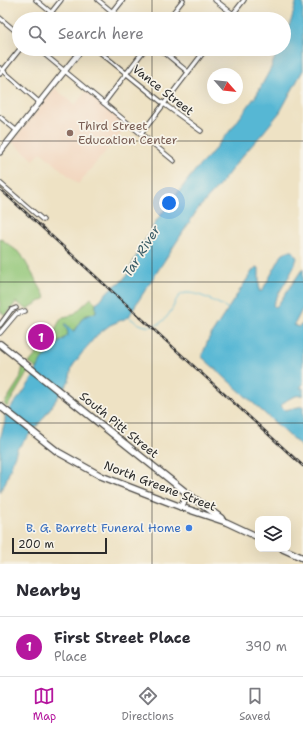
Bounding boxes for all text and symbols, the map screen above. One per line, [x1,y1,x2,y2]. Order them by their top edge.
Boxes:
search box [12,12,291,56]
icon: search [26,23,48,45]
text: Search here [58,24,144,44]
street label: Vance Street [129,61,197,119]
north arrow [207,68,243,104]
place label: Third Street Education Center [78,118,178,148]
marker: Third Street Education Center [65,128,75,138]
your location [159,193,179,213]
water label: Tar River [119,221,164,280]
pin: 1 [28,322,54,352]
street label: South Pitt Street [76,388,162,462]
street label: North Greene Street [102,457,218,515]
map controls [255,516,291,552]
button: layers [255,516,291,552]
place label: B. G. Barrett Funeral Home [26,520,181,536]
marker: B. G. Barrett Funeral Home [184,523,194,533]
scale bar [12,536,107,555]
text: 200 m [18,537,54,552]
text: Nearby [16,579,81,601]
text: First Street Place [54,628,191,648]
text: 1 [26,638,32,655]
text: 390 m [245,638,287,655]
text: Place [54,648,87,665]
tab: Map [33,685,56,724]
tab: Directions [121,685,174,724]
tab: Saved [239,685,270,724]

